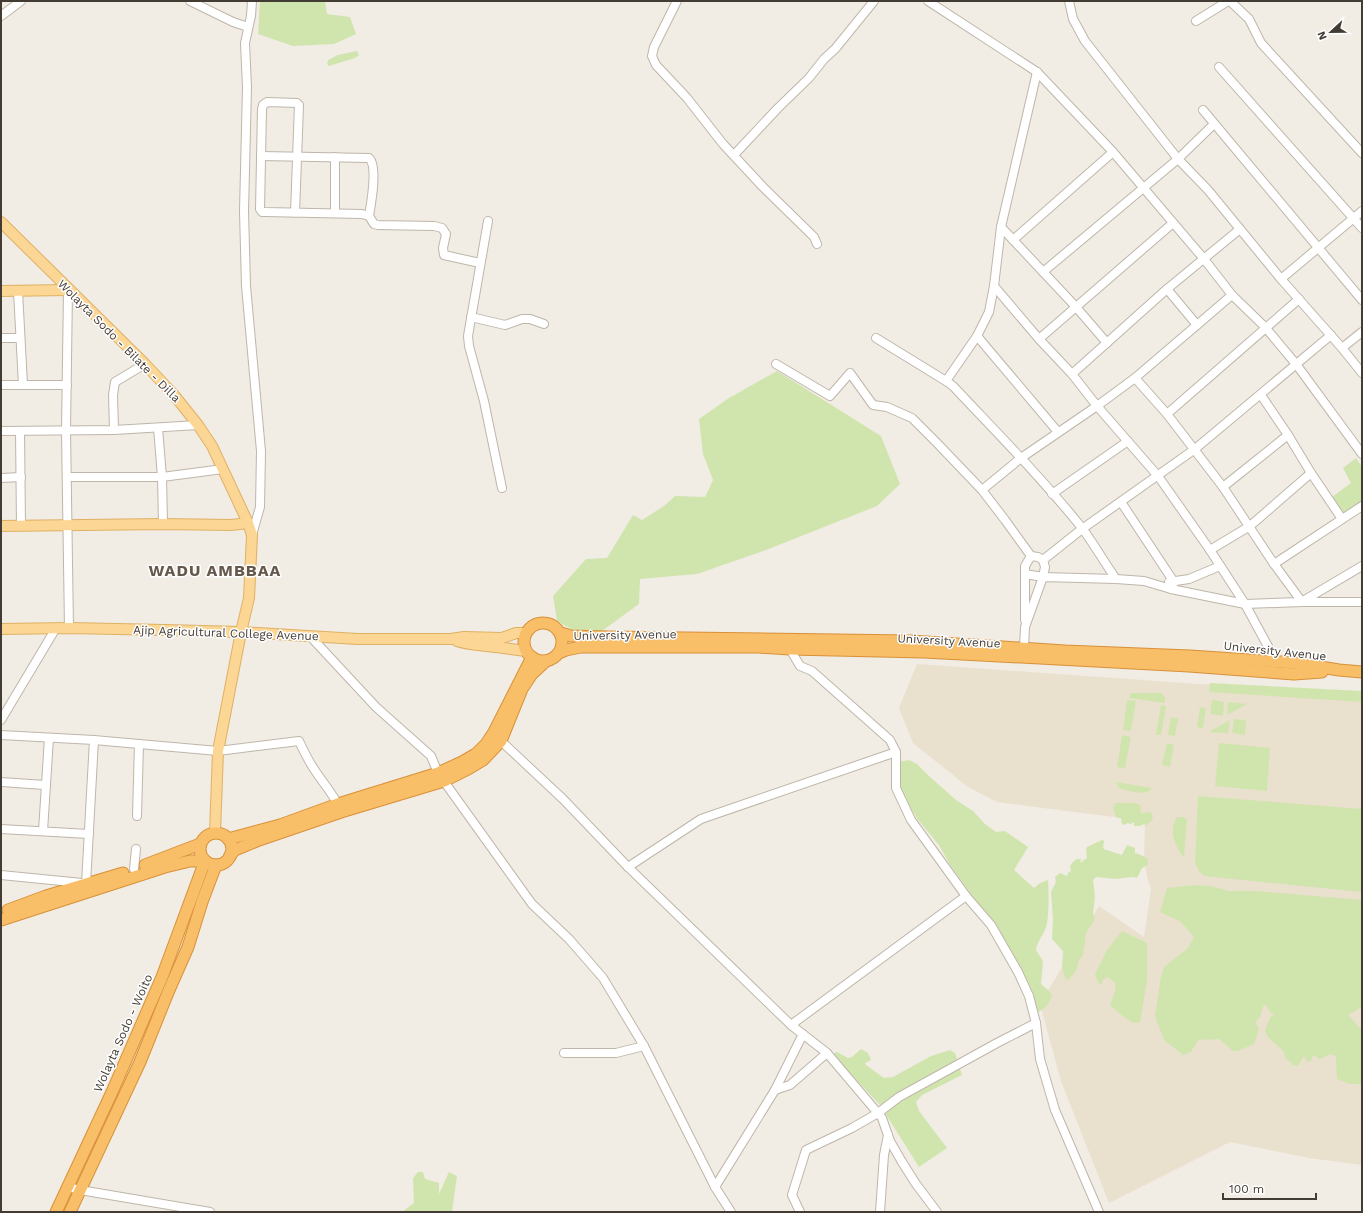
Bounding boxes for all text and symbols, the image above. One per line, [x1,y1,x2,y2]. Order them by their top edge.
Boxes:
north arrow [1311,12,1351,52]
text: N [1315,29,1330,42]
street label: Wolayta Sodo - Bilate - Dilla [55,277,183,405]
district label: WADU AMBBAA [149,561,281,580]
street label: Ajip Agricultural College Avenue [133,623,319,643]
street label: University Avenue [573,627,677,643]
street label: University Avenue [897,631,1001,651]
street label: University Avenue [1223,639,1327,663]
street label: Wolayta Sodo - Woito [91,972,155,1094]
scale bar [1223,1175,1316,1201]
text: 100 m [1229,1182,1264,1196]

